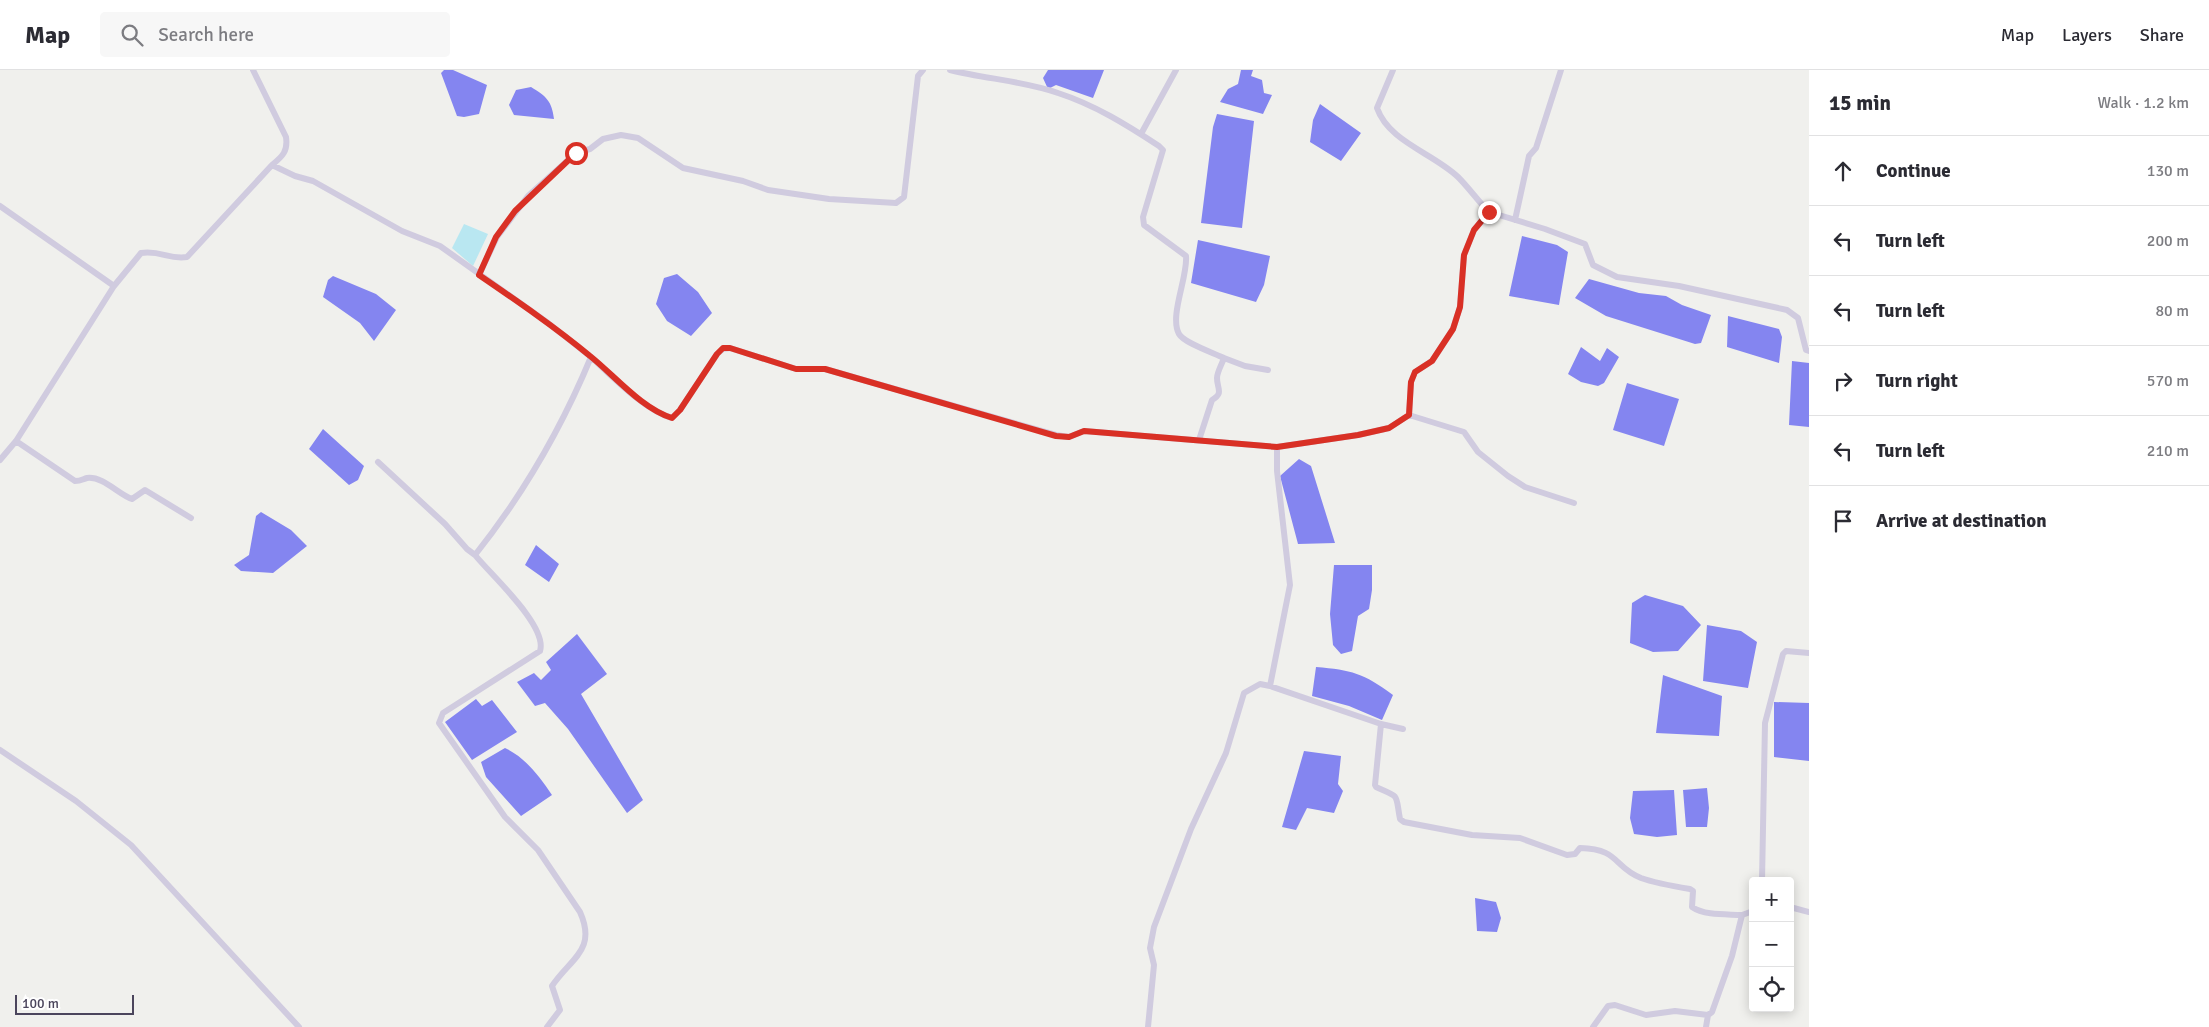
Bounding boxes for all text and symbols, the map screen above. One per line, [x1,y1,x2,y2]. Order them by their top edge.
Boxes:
search box [100,12,450,57]
text: Map [25,20,70,50]
icon: search [118,21,146,49]
text: Search here [158,23,254,47]
text: Map [2001,24,2034,46]
text: Layers [2062,24,2112,46]
text: Share [2140,24,2184,46]
text: 15 min [1829,90,1891,116]
text: Walk · 1.2 km [2097,93,2189,113]
route start [565,142,588,165]
icon: ahead [1829,157,1857,185]
text: Continue [1876,159,1951,183]
text: 130 m [2147,161,2189,181]
route end [1478,201,1501,224]
icon: left [1829,227,1857,255]
text: Turn left [1876,229,1945,253]
text: 200 m [2147,231,2189,251]
icon: left [1829,297,1857,325]
text: Turn left [1876,299,1945,323]
text: 80 m [2155,301,2189,321]
icon: right [1829,367,1857,395]
text: Turn right [1876,369,1958,393]
text: 570 m [2147,371,2189,391]
icon: left [1829,437,1857,465]
text: Turn left [1876,439,1945,463]
text: 210 m [2147,441,2189,461]
icon: arrive [1829,507,1857,535]
text: Arrive at destination [1876,509,2047,533]
map controls [1749,877,1794,1012]
button: + [1749,877,1794,922]
button: − [1749,922,1794,967]
button: locate [1749,967,1794,1012]
scale bar [15,992,134,1015]
text: 100 m [22,995,59,1012]

